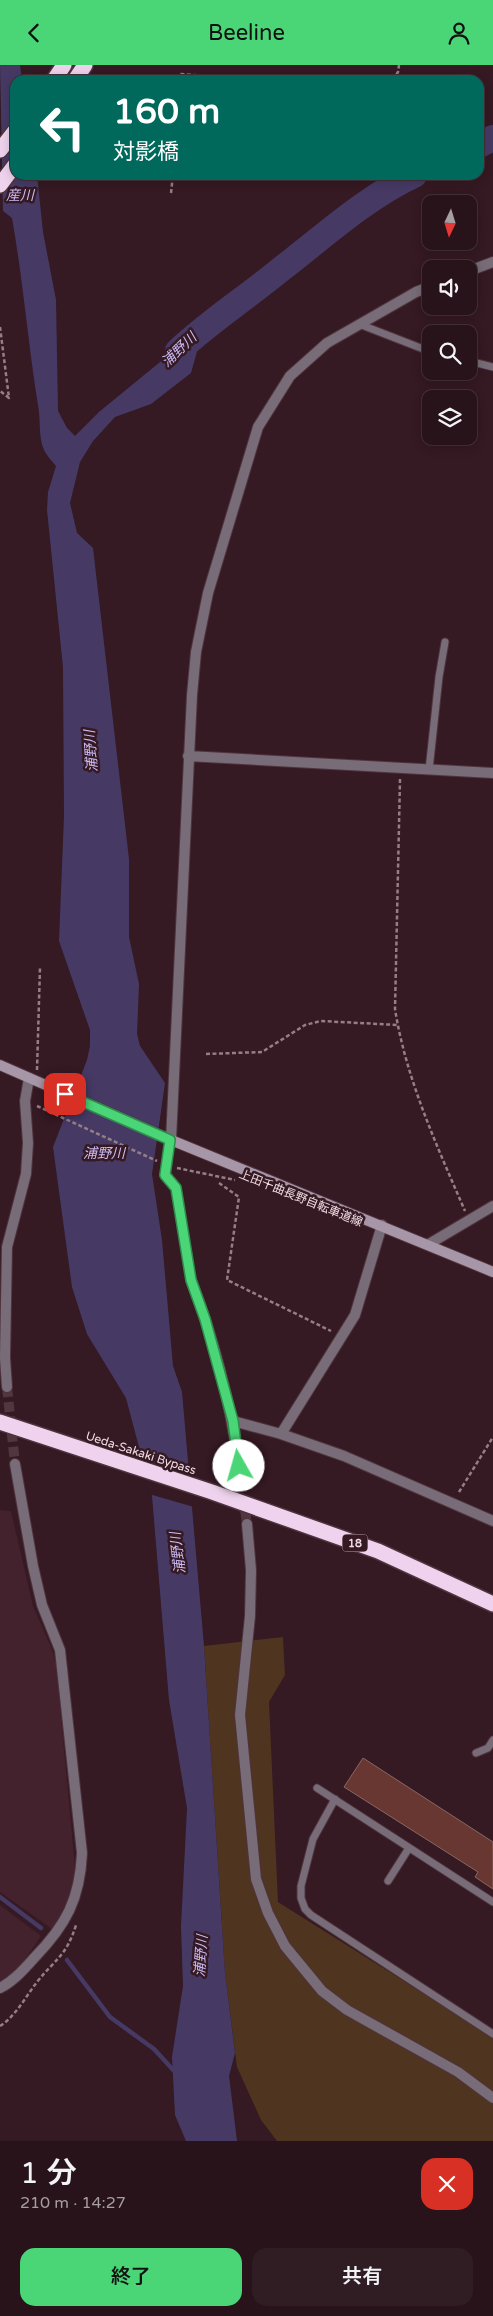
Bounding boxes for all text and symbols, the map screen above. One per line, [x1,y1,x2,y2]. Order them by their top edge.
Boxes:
icon: back [20,19,48,47]
icon: person [445,19,473,47]
text: Beeline [208,20,285,46]
text: 160 m [113,91,220,133]
icon: left [30,95,95,160]
text: 対影橋 [113,139,179,165]
water label: 産川 [6,187,36,204]
north arrow [422,195,478,250]
map controls [422,195,477,445]
button: sound [422,260,477,315]
button: search [422,325,477,380]
water label: 浦野川 [158,328,201,371]
button: layers [422,390,477,445]
water label: 浦野川 [81,727,101,773]
pin [44,1073,86,1115]
icon: arrive [51,1080,79,1108]
water label: 浦野川 [83,1145,127,1162]
street label: 上田千曲長野自転車道線 [237,1167,365,1229]
street label: Ueda-Sakaki Bypass [84,1429,198,1478]
position arrow [212,1439,264,1491]
water label: 浦野川 [167,1529,189,1575]
road number: 18 [342,1535,368,1551]
water label: 浦野川 [191,1932,211,1978]
text: 1 分 [20,2155,77,2192]
button: close [421,2158,473,2210]
text: 210 m · 14:27 [20,2193,126,2213]
button: 終了 [20,2248,242,2306]
button: 共有 [252,2248,473,2306]

